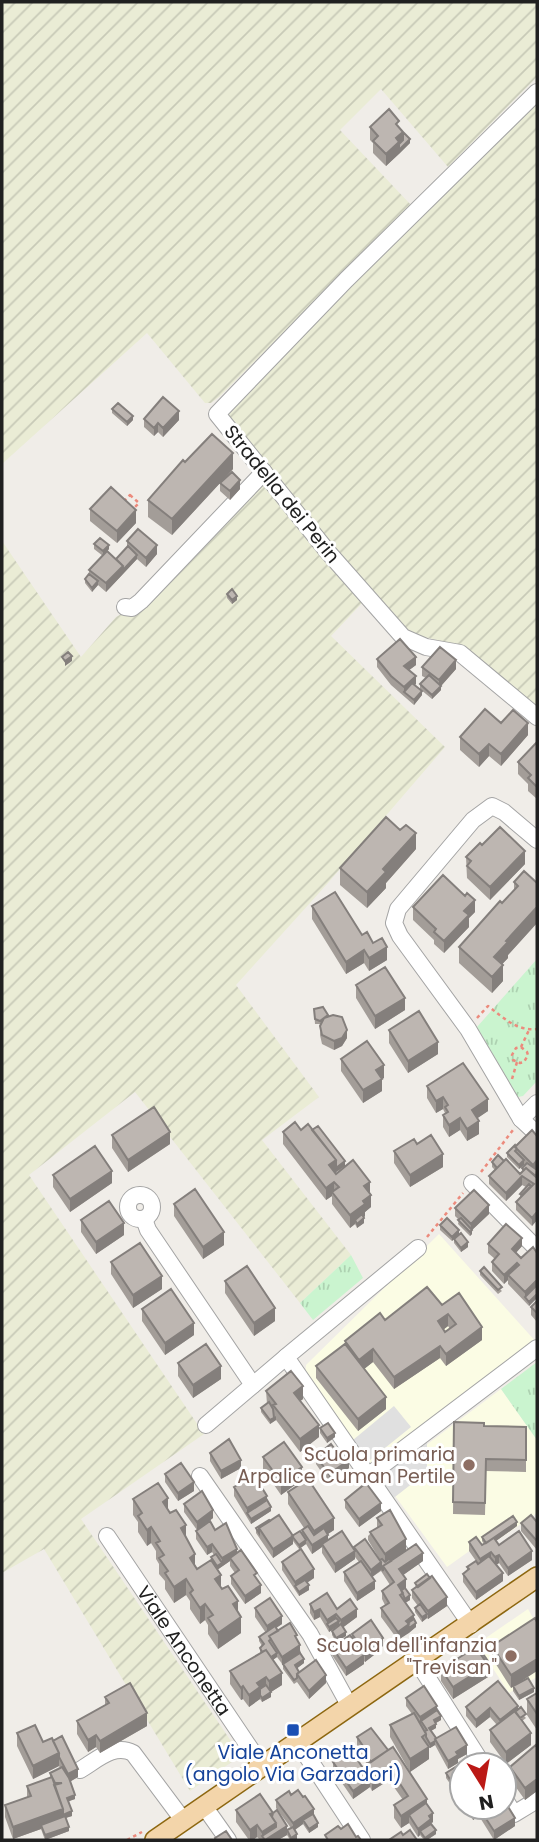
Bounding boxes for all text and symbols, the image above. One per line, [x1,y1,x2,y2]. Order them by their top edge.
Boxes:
street label: Stradella dei Perin [218,419,346,569]
place label: Scuola primaria Arpalice Cuman Pertile [237,1441,455,1490]
marker: Scuola primaria Arpalice Cuman Pertile [461,1457,477,1473]
street label: Viale Anconetta [131,1580,238,1721]
place label: Scuola dell'infanzia "Trevisan" [316,1632,497,1681]
marker: Scuola dell'infanzia "Trevisan" [503,1648,519,1664]
marker: Viale Anconetta (angolo Via Garzadori) [285,1722,301,1738]
place label: Viale Anconetta (angolo Via Garzadori) [184,1739,402,1788]
north arrow [448,1751,518,1821]
text: N [477,1788,496,1817]

